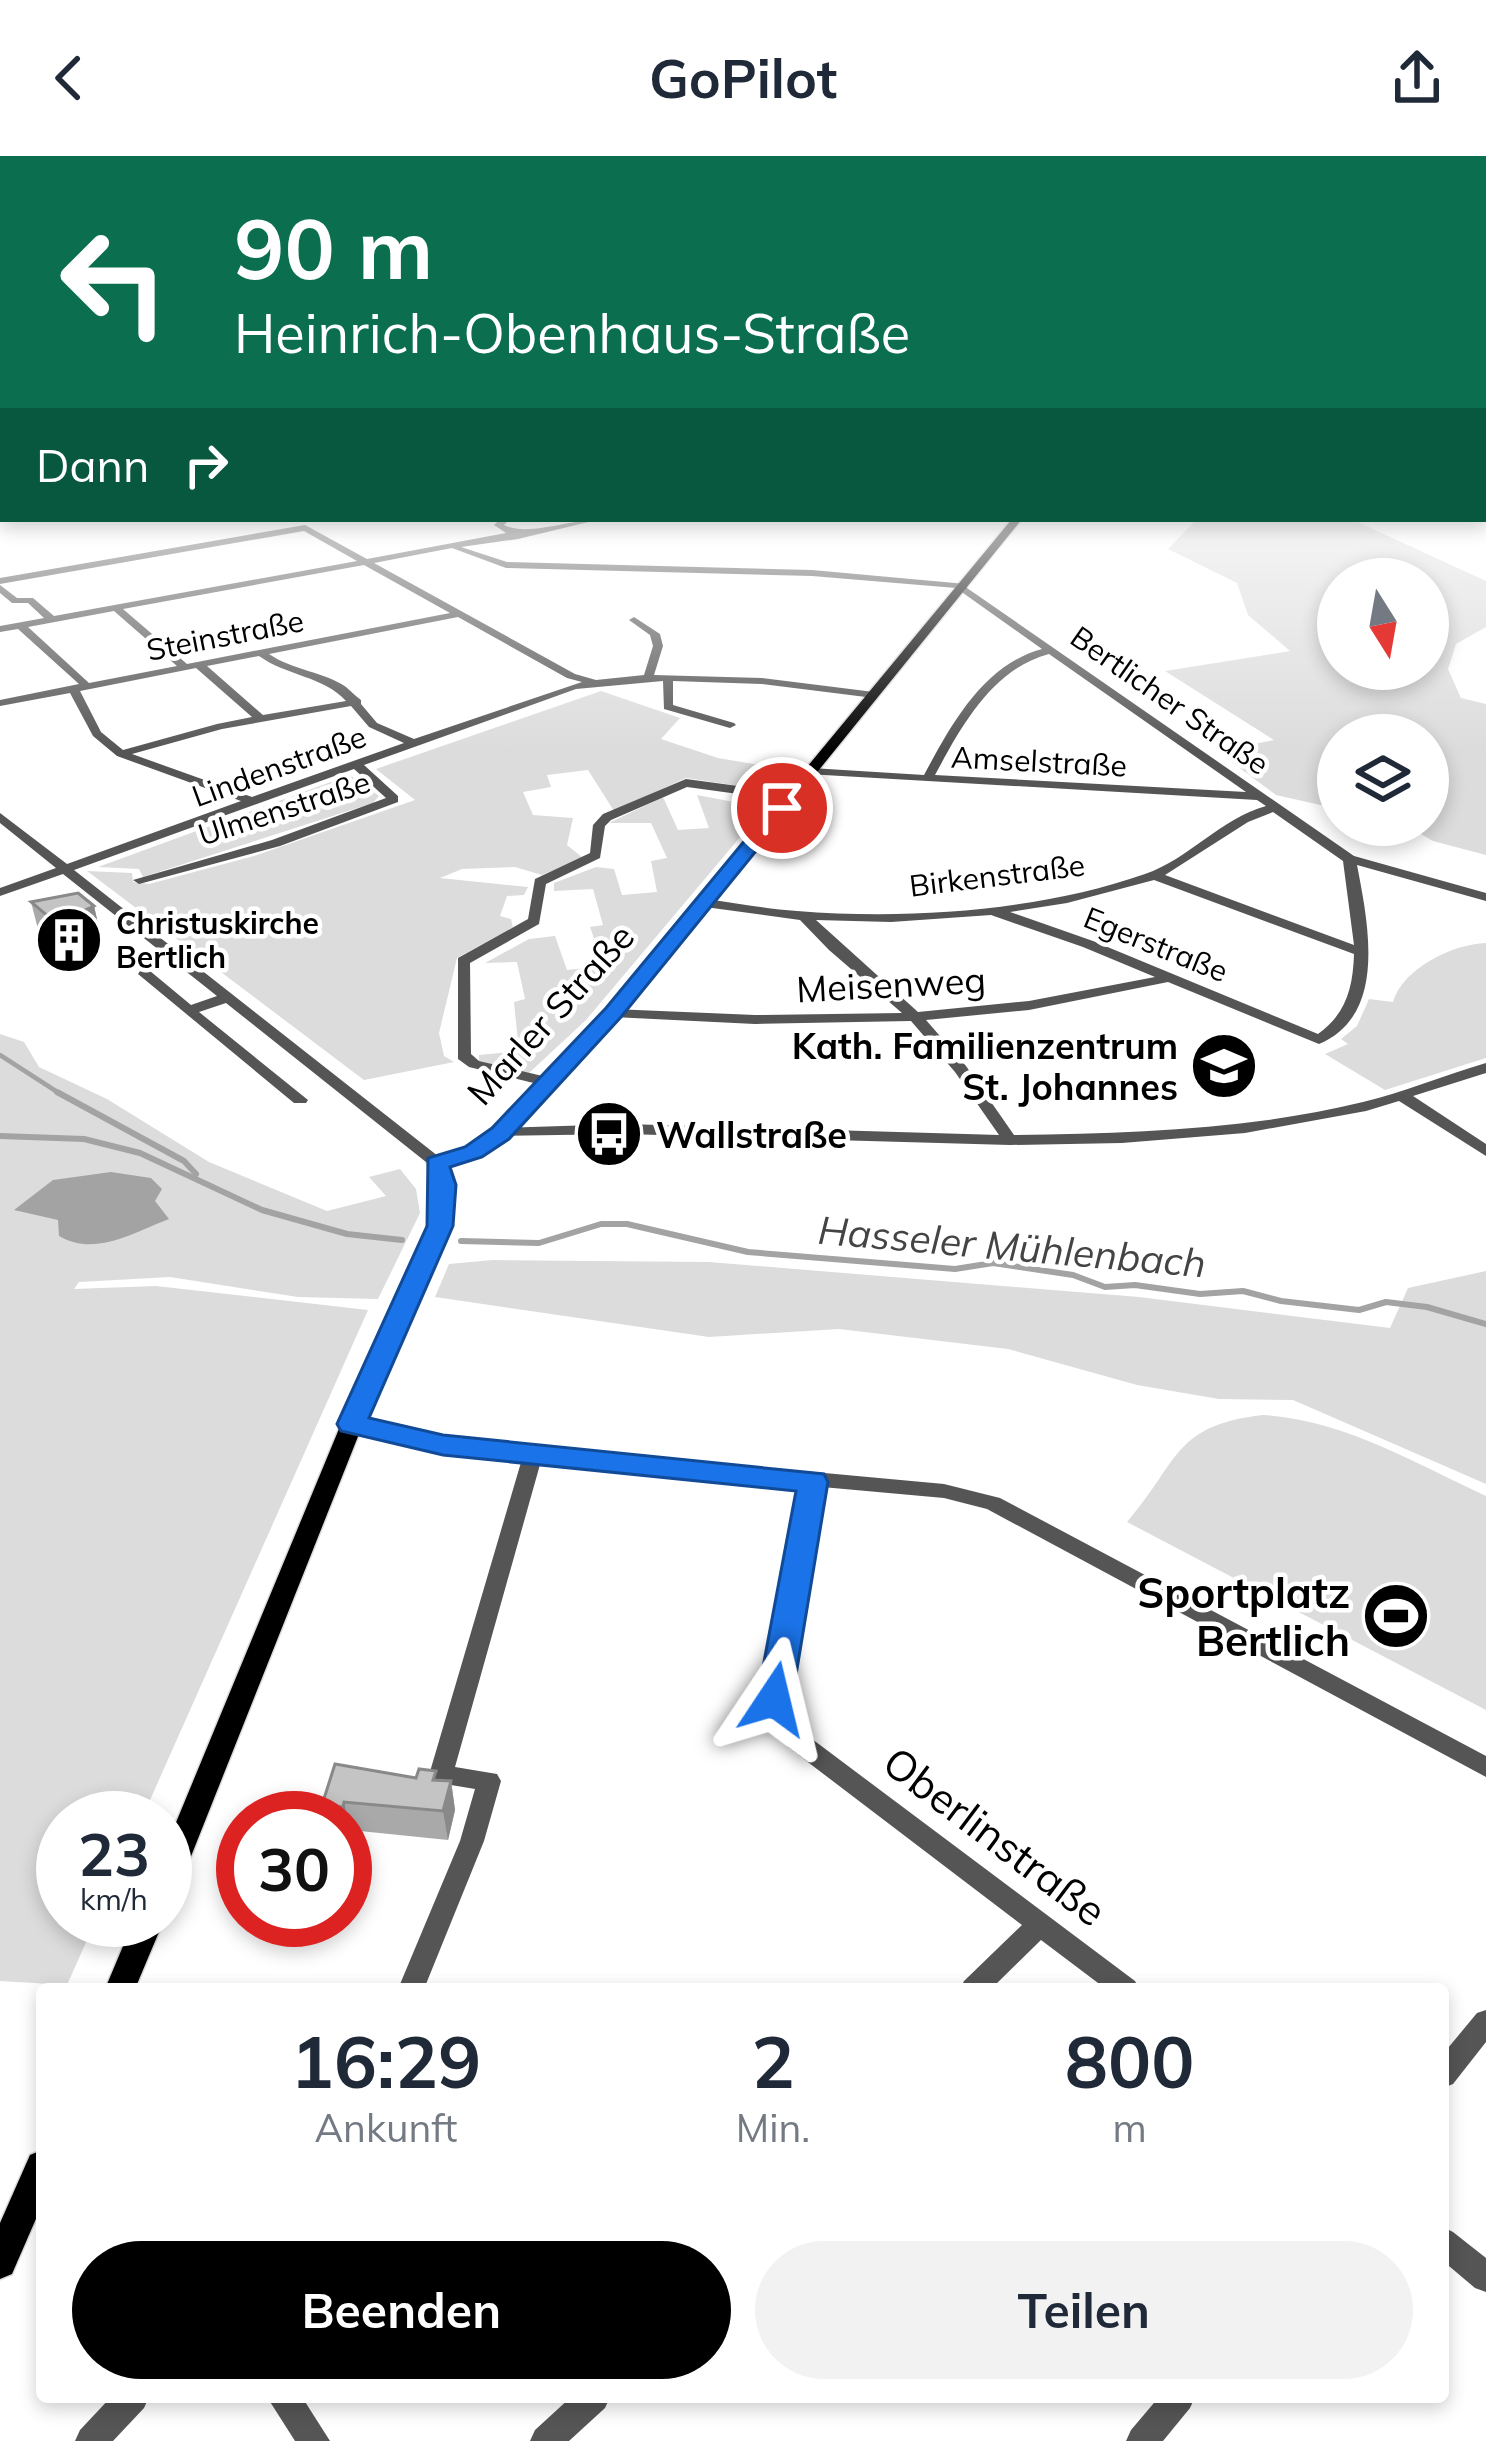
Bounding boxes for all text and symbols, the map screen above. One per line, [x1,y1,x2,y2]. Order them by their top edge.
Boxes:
text: GoPilot [649,44,837,112]
icon: back [36,45,102,111]
icon: share [1384,45,1450,111]
text: 90 m [234,195,433,300]
icon: left [36,204,192,360]
text: Heinrich-Obenhaus-Straße [234,299,910,367]
icon: right [173,432,239,498]
text: Dann [36,437,149,493]
north arrow [1317,558,1449,690]
map controls [1317,558,1449,846]
street label: Steinstraße [143,601,307,669]
street label: Bertlicher Straße [1063,617,1277,783]
button: layers [1317,714,1449,846]
street label: Lindenstraße [187,717,371,815]
street label: Amselstraße [950,737,1128,785]
pin [731,757,833,859]
street label: Ulmenstraße [193,762,375,854]
icon: arrive [749,775,815,841]
street label: Birkenstraße [907,845,1087,905]
street label: Egerstraße [1078,898,1234,990]
place label: Christuskirche Bertlich [116,904,319,976]
building icon: Christuskirche Bertlich [34,905,104,975]
street label: Marler Straße [457,914,643,1114]
street label: Meisenweg [795,957,987,1011]
place label: Kath. Familienzentrum St. Johannes [792,1023,1178,1109]
school or university icon: Kath. Familienzentrum St. Johannes [1189,1031,1259,1101]
bus stop icon: Wallstraße [574,1099,644,1169]
place label: Wallstraße [656,1112,847,1157]
water label: Hasseler Mühlenbach [816,1205,1208,1287]
place label: Sportplatz Bertlich [1137,1566,1350,1667]
sports icon: Sportplatz Bertlich [1361,1581,1431,1651]
position arrow [711,1636,837,1762]
street label: Oberlinstraße [873,1735,1117,1937]
speed limit sign: 30 [216,1791,372,1947]
text: 23 [78,1816,150,1891]
text: km/h [80,1880,148,1918]
text: 16:29 [291,2016,481,2106]
text: 2 [751,2016,795,2106]
text: 800 [1065,2016,1194,2106]
text: Ankunft [314,2103,457,2152]
text: Min. [736,2103,810,2152]
text: m [1112,2103,1147,2152]
button: Beenden [72,2241,731,2379]
button: Teilen [755,2241,1413,2379]

